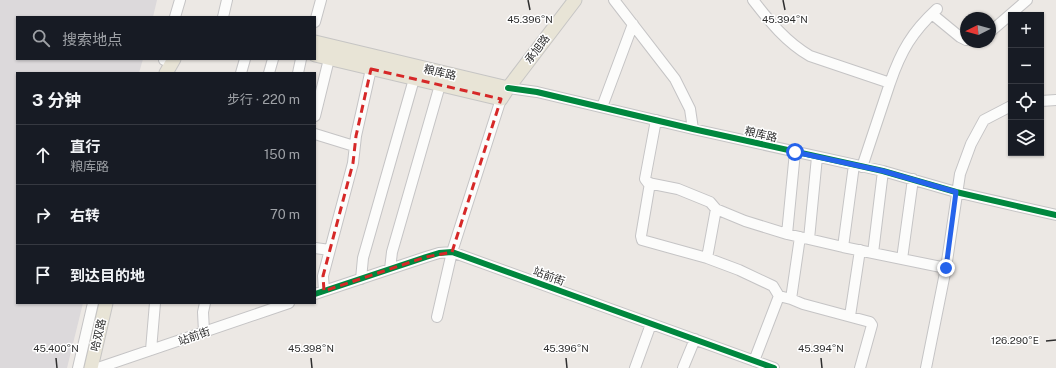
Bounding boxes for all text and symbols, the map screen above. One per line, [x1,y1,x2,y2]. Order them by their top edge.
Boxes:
north arrow [960,12,996,48]
map controls [1008,12,1044,156]
button: + [1008,12,1044,48]
text: 45.396°N [507,13,553,25]
text: 45.394°N [762,13,808,25]
search box [16,16,316,60]
icon: search [30,27,52,49]
text: 搜索地点 [62,31,122,48]
street label: 承旭路 [522,32,552,66]
button: − [1008,48,1044,84]
street label: 粮库路 [423,62,457,82]
button: locate [1008,84,1044,120]
text: 3 分钟 [32,90,81,110]
text: 步行 · 220 m [227,92,300,107]
button: layers [1008,120,1044,156]
street label: 粮库路 [744,124,778,144]
text: 直行 [70,138,100,155]
route start [786,143,804,161]
icon: ahead [32,144,54,166]
text: 150 m [264,147,300,162]
text: 粮库路 [70,159,109,174]
icon: right [32,204,54,226]
text: 右转 [70,207,100,224]
text: 70 m [270,207,300,222]
route end [937,259,955,277]
icon: arrive [32,264,54,286]
street label: 站前街 [531,265,567,287]
text: 到达目的地 [70,267,145,284]
street label: 哈双路 [88,318,108,352]
street label: 站前街 [176,325,212,347]
text: 126.290°E [991,334,1039,346]
text: 45.400°N [33,342,79,354]
text: 45.398°N [288,342,334,354]
text: 45.396°N [543,342,589,354]
text: 45.394°N [798,342,844,354]

